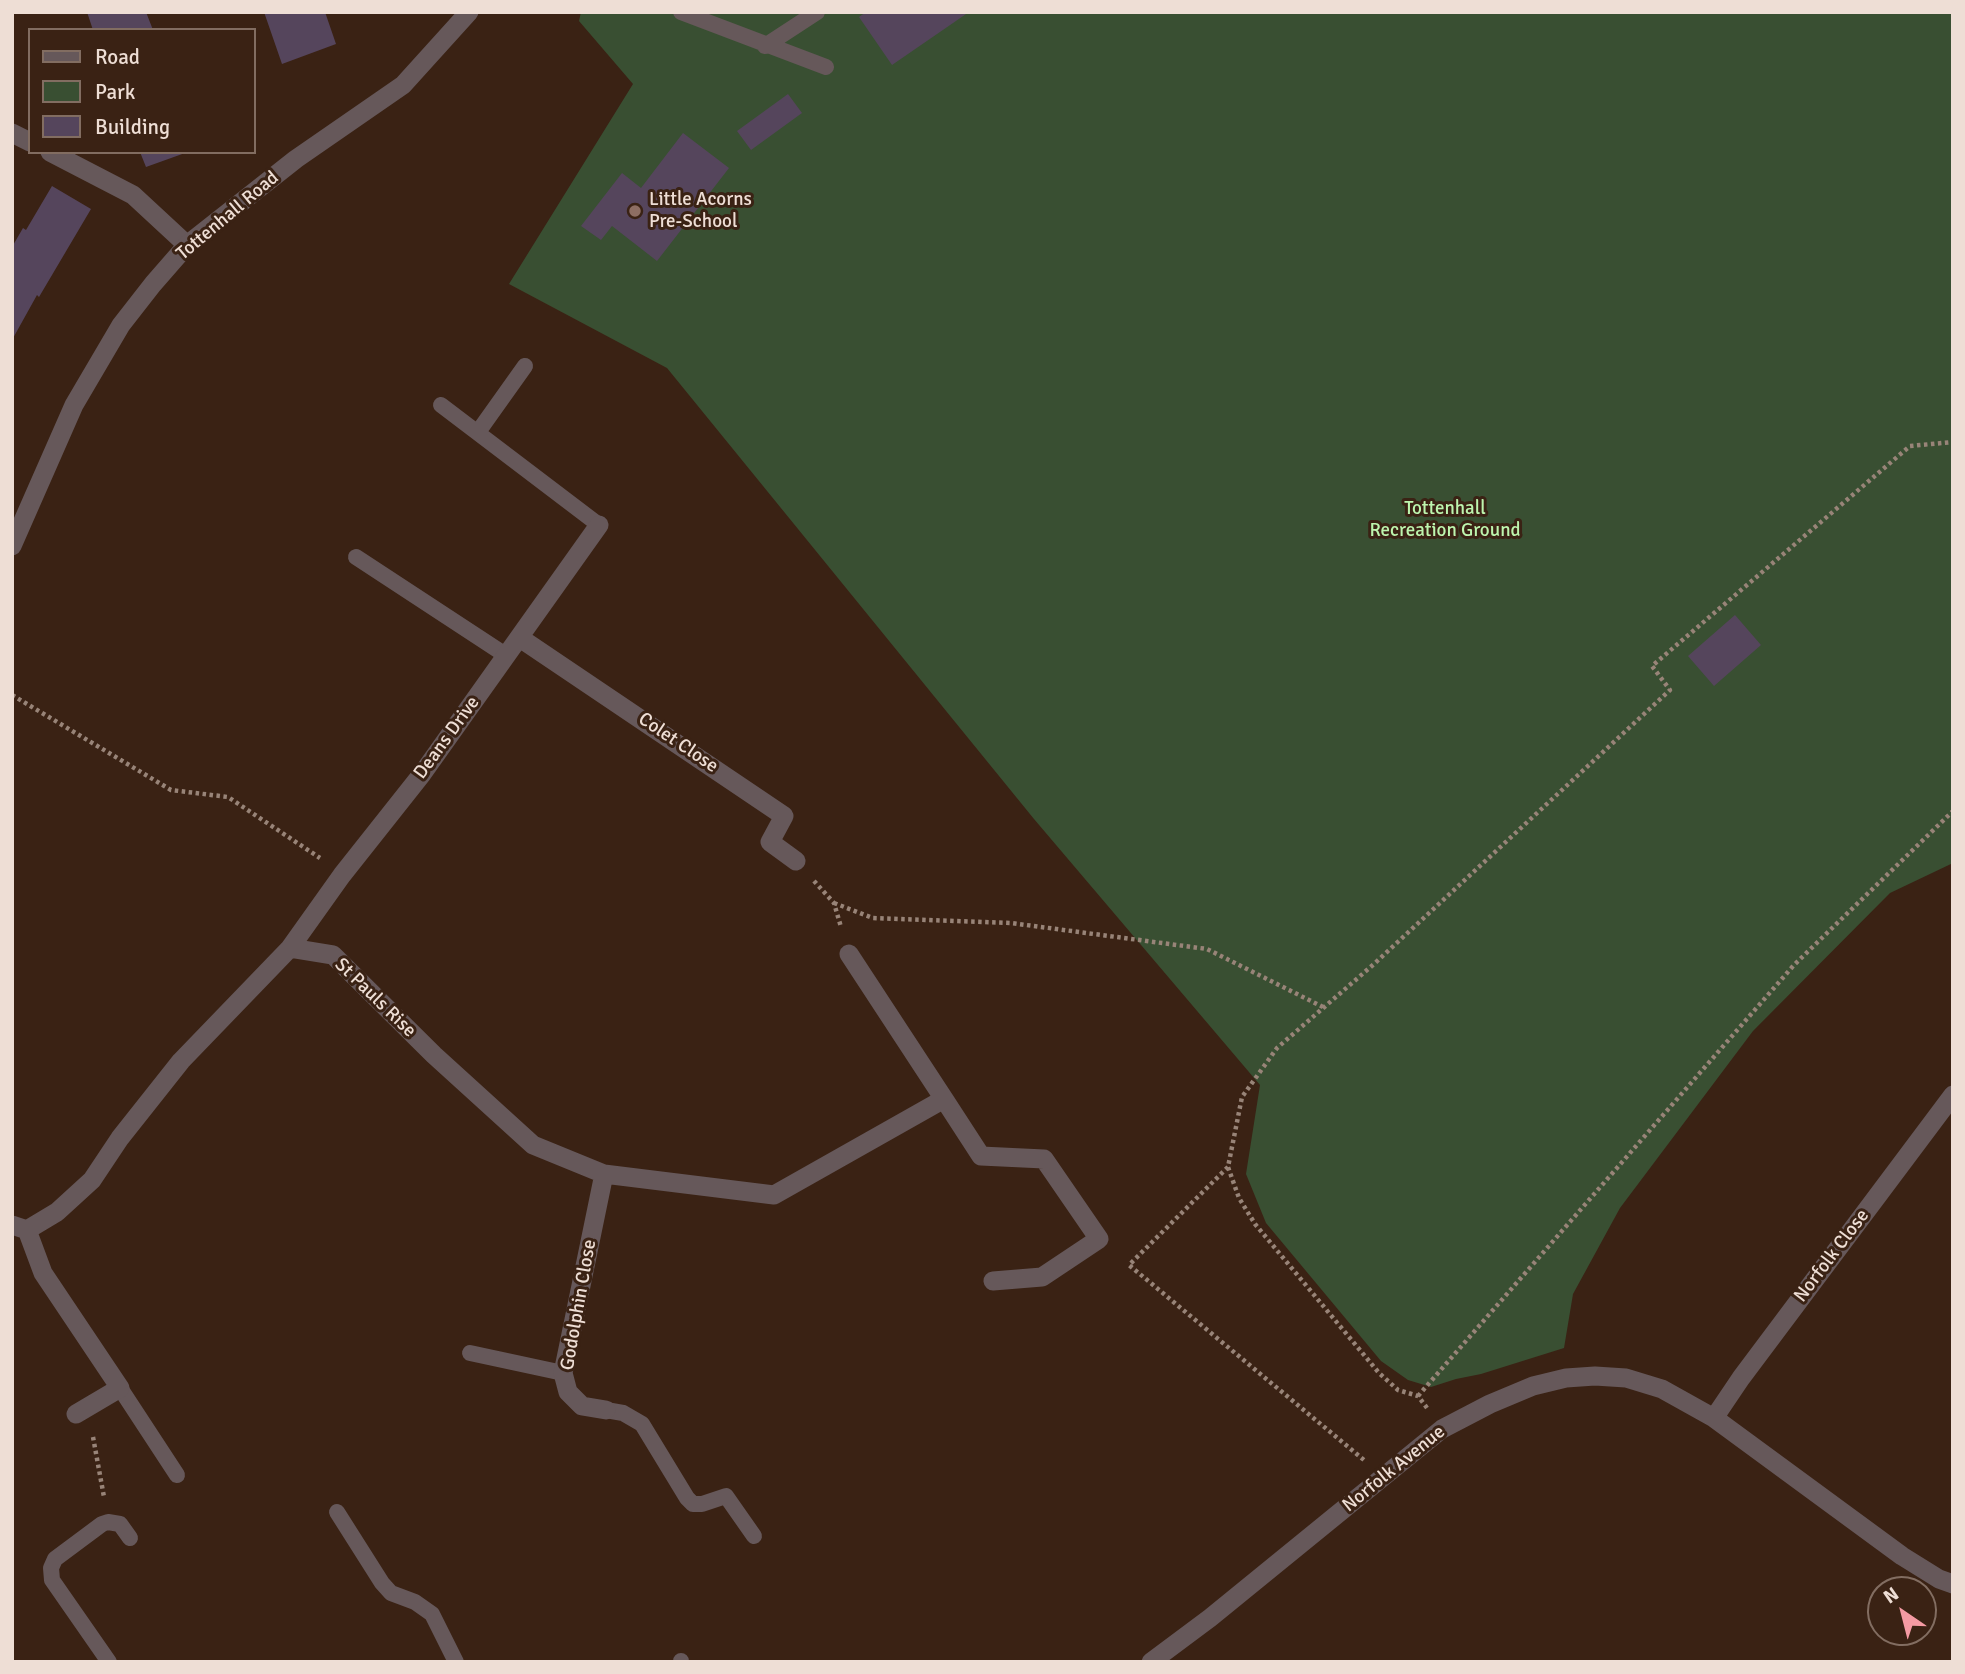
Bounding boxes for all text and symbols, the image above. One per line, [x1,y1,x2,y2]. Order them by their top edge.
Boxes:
legend [28,28,256,154]
text: Road [95,44,140,70]
text: Park [95,79,135,105]
text: Building [95,114,170,140]
street label: Tottenhall Road [172,167,284,265]
place label: Little Acorns Pre-School [649,189,752,233]
marker: Little Acorns Pre-School [627,203,643,219]
park label: Tottenhall Recreation Ground [1369,498,1521,542]
street label: Deans Drive [409,692,485,784]
street label: Colet Close [634,708,722,778]
street label: St Pauls Rise [330,954,420,1042]
street label: Norfolk Close [1790,1205,1874,1307]
street label: Godolphin Close [556,1238,602,1372]
street label: Norfolk Avenue [1338,1421,1450,1517]
north arrow [1867,1576,1937,1646]
text: N [1879,1582,1903,1609]

